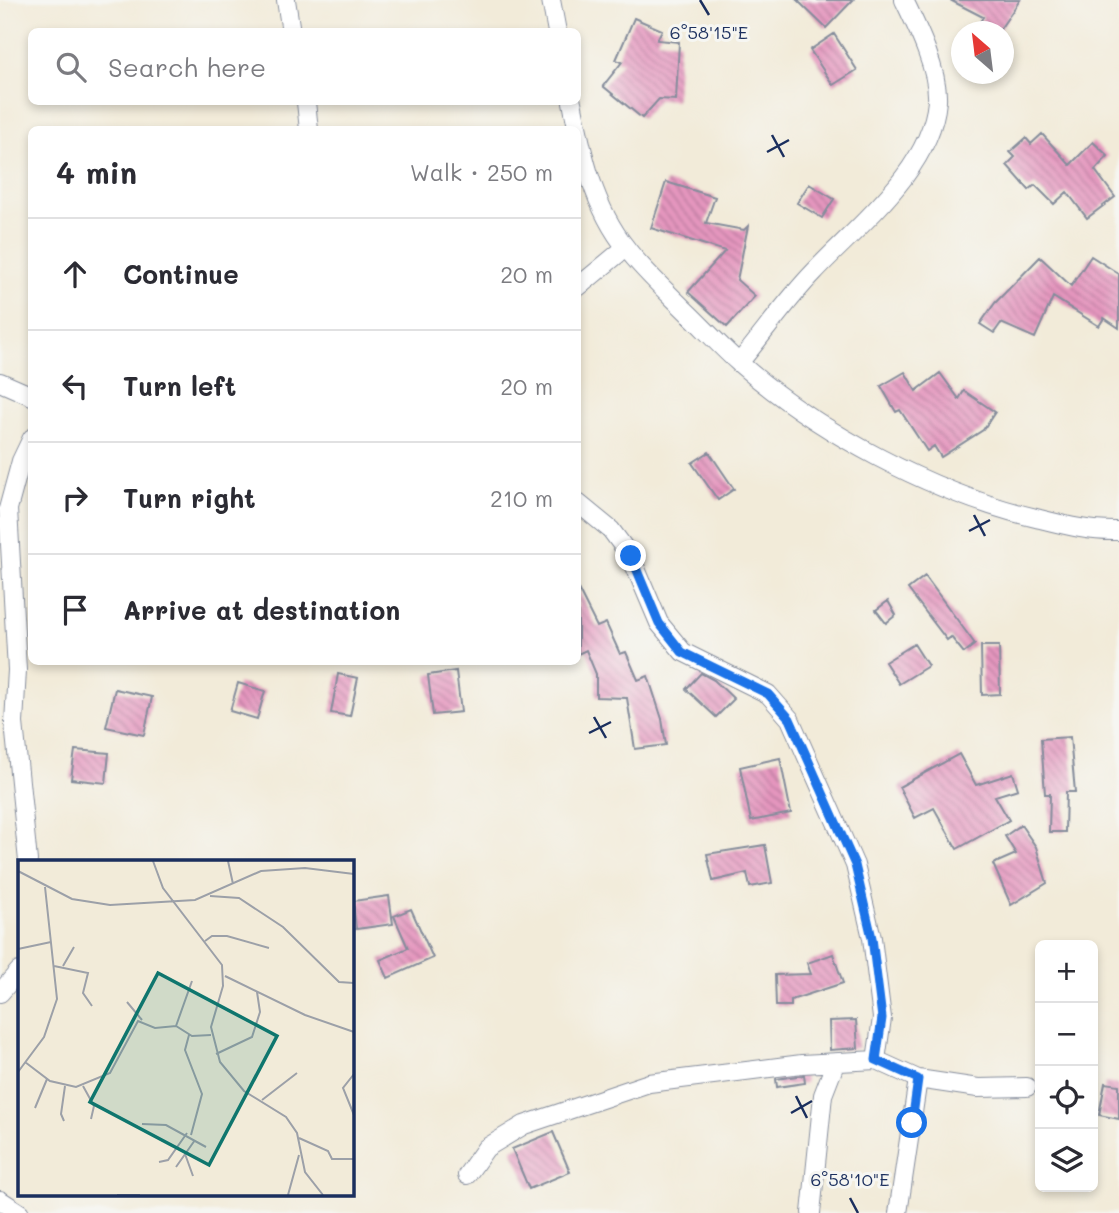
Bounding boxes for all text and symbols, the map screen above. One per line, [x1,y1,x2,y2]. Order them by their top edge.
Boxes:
text: 6°58'15"E [670,20,748,44]
north arrow [951,21,1014,84]
search box [28,28,581,105]
icon: search [52,48,90,86]
text: Search here [108,50,266,84]
text: 4 min [56,152,137,192]
text: Walk · 250 m [410,157,553,187]
icon: ahead [56,255,94,293]
text: Continue [123,257,239,291]
text: 20 m [500,259,553,289]
icon: left [56,367,94,405]
text: Turn left [123,369,236,403]
text: 20 m [500,371,553,401]
icon: right [56,479,94,517]
text: Turn right [123,481,256,515]
text: 210 m [490,483,553,513]
route end [615,540,646,571]
icon: arrive [56,591,94,629]
text: Arrive at destination [123,593,400,627]
inset map [18,860,354,1196]
map controls [1035,940,1098,1192]
button: + [1035,940,1098,1003]
button: − [1035,1003,1098,1066]
button: locate [1035,1066,1098,1129]
route start [896,1107,927,1138]
button: layers [1035,1129,1098,1192]
text: 6°58'10"E [811,1167,889,1191]

